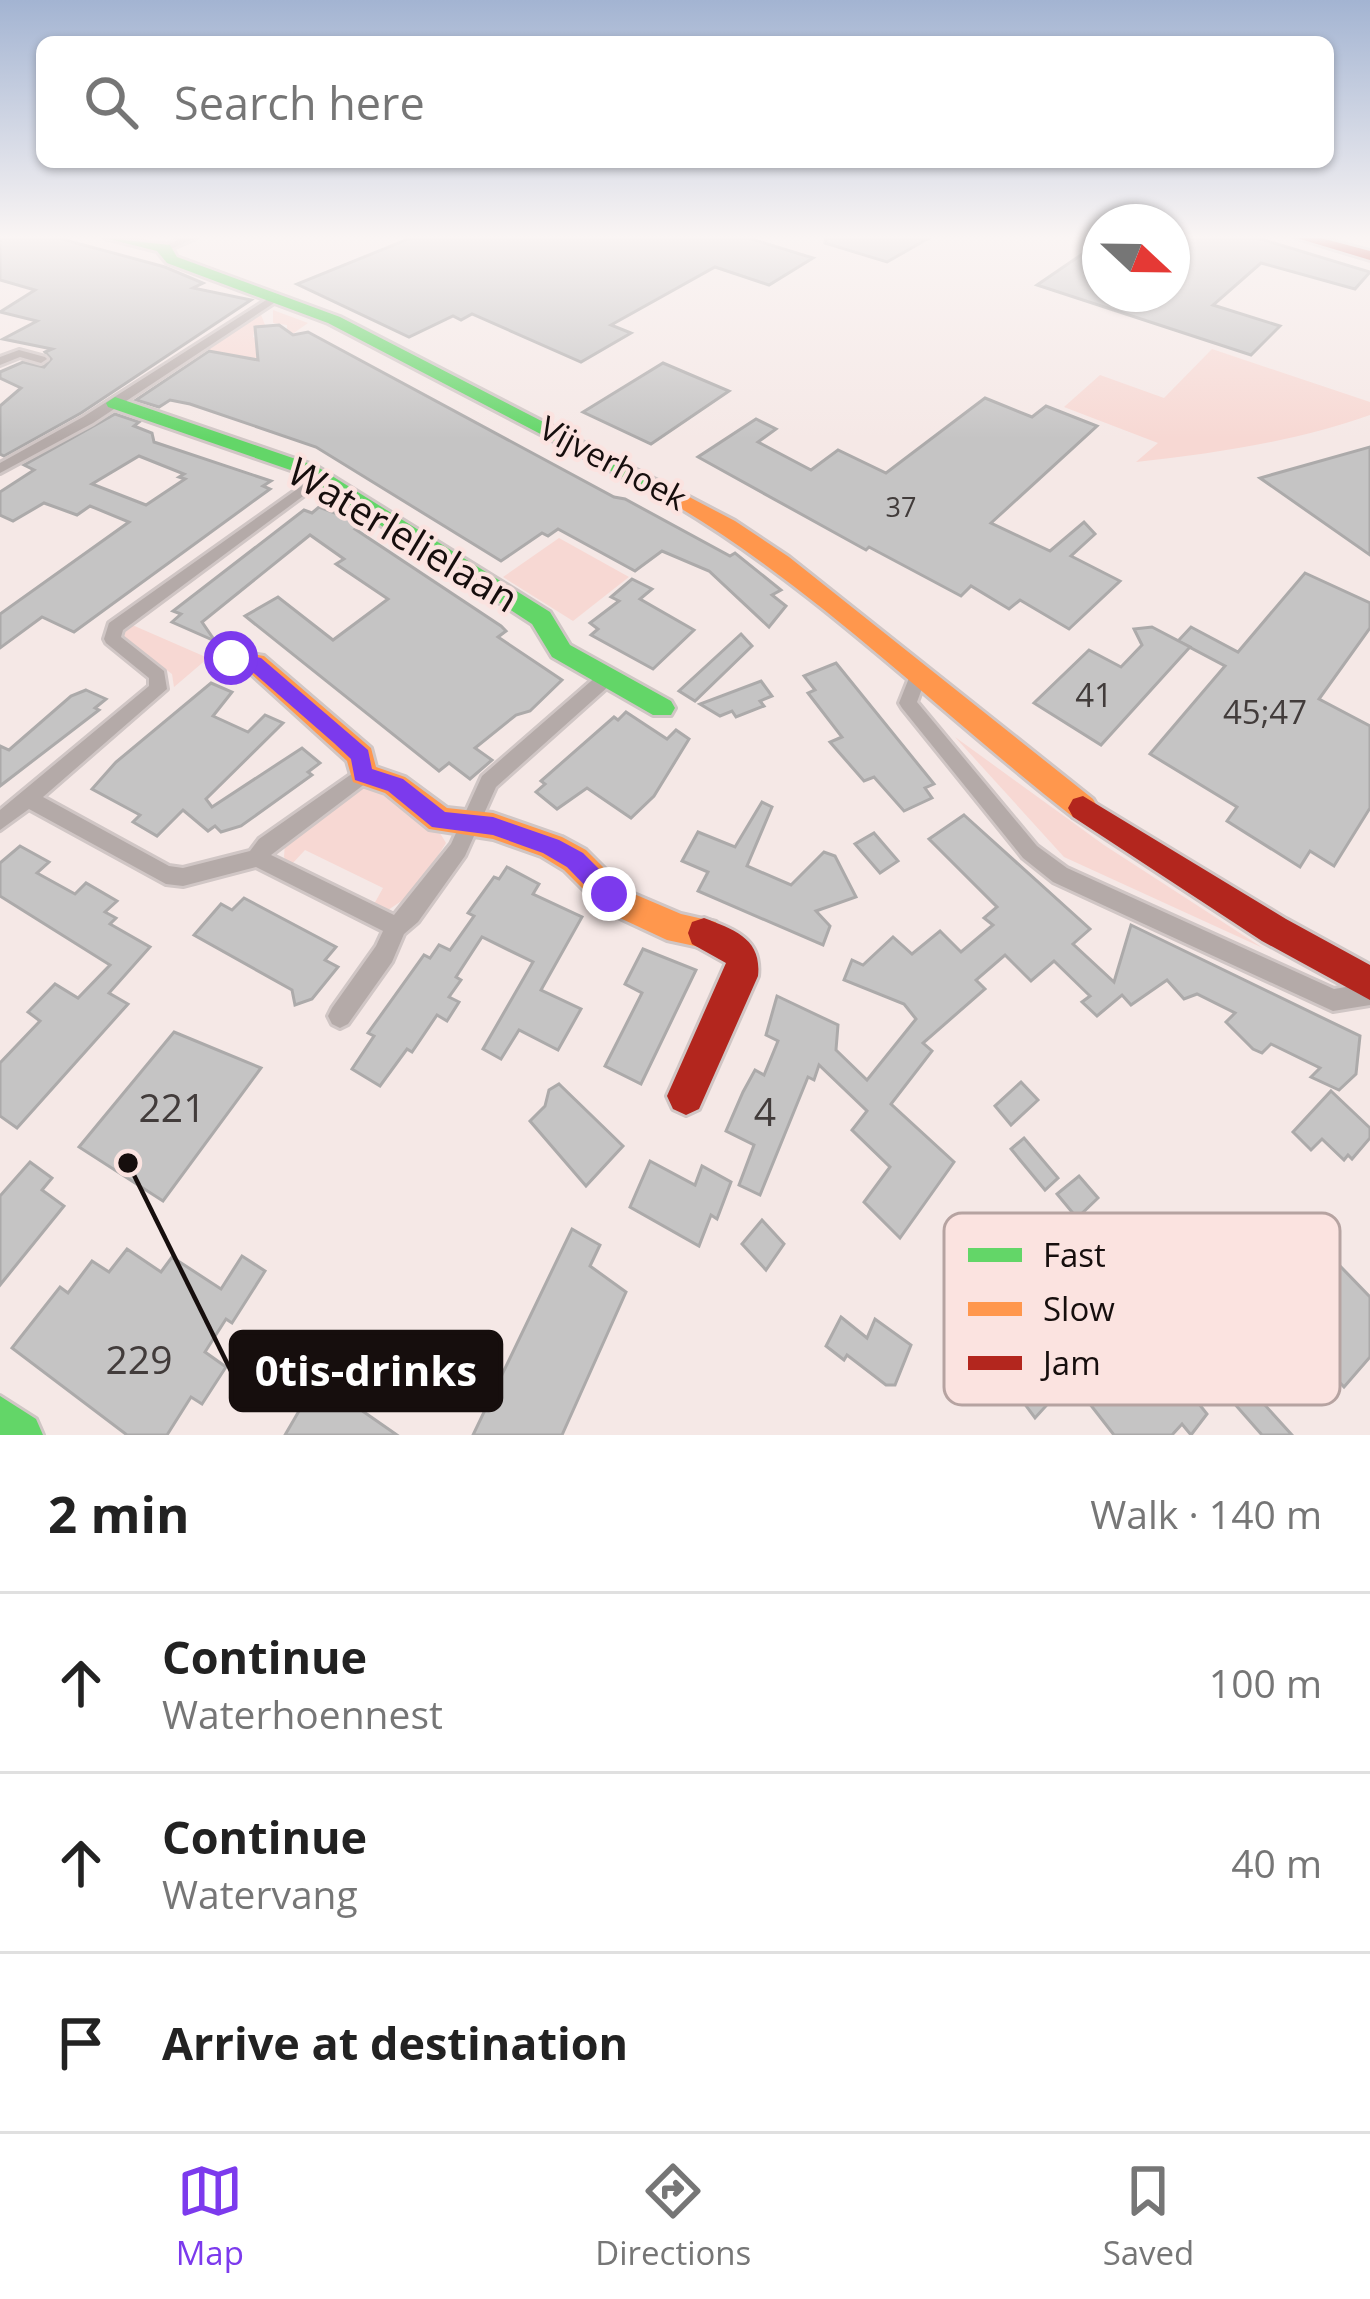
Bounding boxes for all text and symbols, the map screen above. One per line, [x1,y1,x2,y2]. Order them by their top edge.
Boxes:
search box [36,36,1334,168]
icon: search [78,69,144,135]
text: Search here [174,72,425,133]
north arrow [1082,204,1190,312]
street label: Vijverhoek [532,405,695,520]
street label: Waterlelielaan [279,444,529,623]
house number: 37 [886,488,916,525]
route start [204,631,258,685]
house number: 41 [1075,672,1113,717]
house number: 45;47 [1223,689,1307,734]
route end [582,867,636,921]
house number: 221 [139,1080,205,1133]
house number: 4 [754,1084,776,1137]
legend [944,1213,1340,1405]
text: Fast [1043,1232,1106,1277]
text: Slow [1043,1286,1115,1331]
house number: 229 [106,1332,172,1385]
callout: 0tis-drinks [231,1332,501,1410]
text: Jam [1040,1340,1101,1385]
text: 0tis-drinks [255,1341,477,1398]
text: 2 min [48,1478,190,1548]
text: Walk · 140 m [1090,1487,1322,1540]
text: Continue [162,1626,367,1687]
icon: ahead [48,1650,114,1716]
text: 100 m [1209,1656,1322,1709]
text: Waterhoennest [162,1687,443,1740]
text: Continue [162,1806,367,1867]
icon: ahead [48,1830,114,1896]
text: 40 m [1231,1836,1322,1889]
text: Watervang [162,1867,358,1920]
icon: arrive [48,2010,114,2076]
text: Arrive at destination [162,2012,628,2073]
tab: Map [176,2158,244,2275]
tab: Directions [595,2158,751,2275]
tab: Saved [1103,2158,1194,2275]

